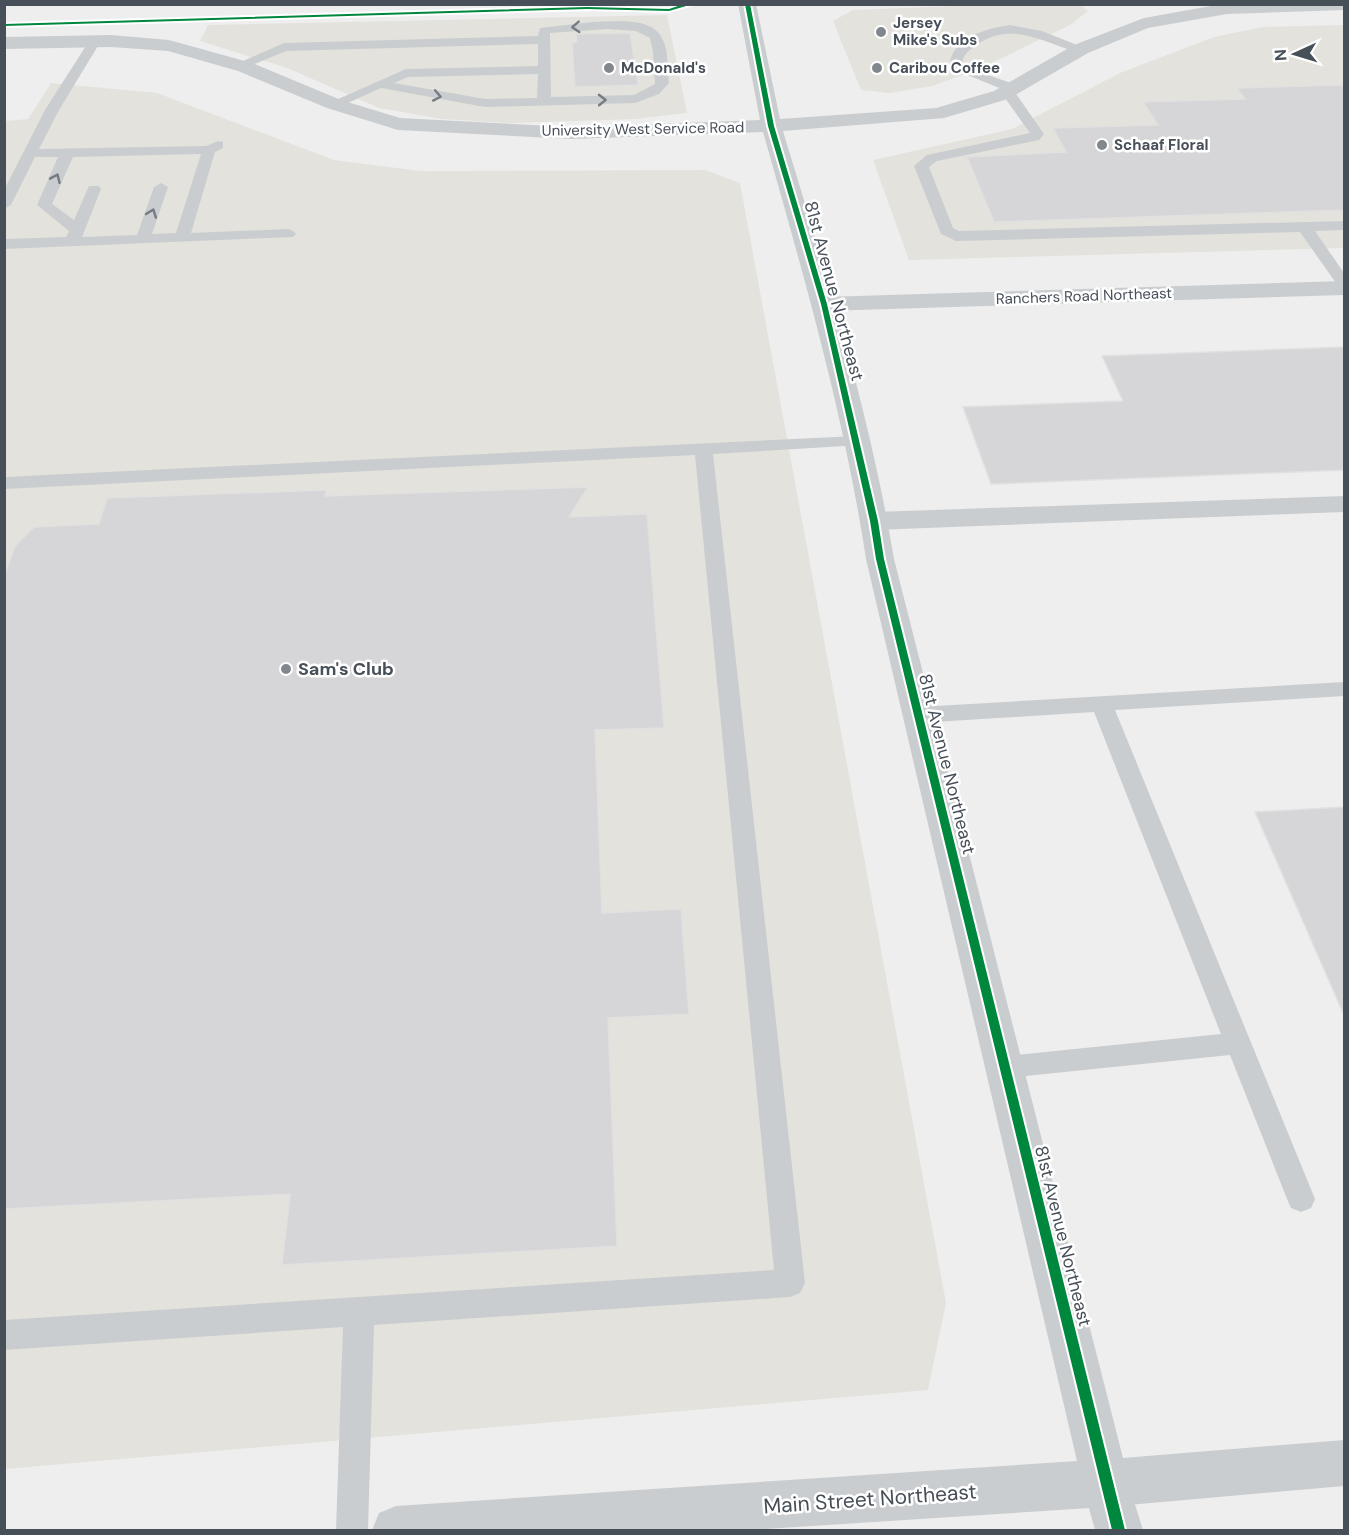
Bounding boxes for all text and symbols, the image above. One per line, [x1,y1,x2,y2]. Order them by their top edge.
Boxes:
place label: Jersey Mike's Subs [893,13,977,50]
one-way arrow [571,21,580,34]
north arrow [1265,24,1325,84]
marker: Jersey Mike's Subs [874,25,888,39]
text: N [1270,48,1291,62]
place label: McDonald's [621,58,706,78]
place label: Caribou Coffee [889,58,1000,78]
marker: McDonald's [602,61,616,75]
marker: Caribou Coffee [870,61,884,75]
one-way arrow [431,89,441,102]
one-way arrow [598,93,607,106]
street label: University West Service Road [542,117,744,141]
place label: Schaaf Floral [1114,135,1209,155]
marker: Schaaf Floral [1095,138,1109,152]
one-way arrow [49,174,61,185]
street label: 81st Avenue Northeast [798,198,870,384]
one-way arrow [144,208,157,219]
street label: Ranchers Road Northeast [996,283,1173,309]
place label: Sam's Club [298,657,394,681]
marker: Sam's Club [279,662,293,676]
street label: 81st Avenue Northeast [913,671,981,857]
street label: 81st Avenue Northeast [1029,1143,1097,1329]
street label: Main Street Northeast [762,1478,978,1520]

